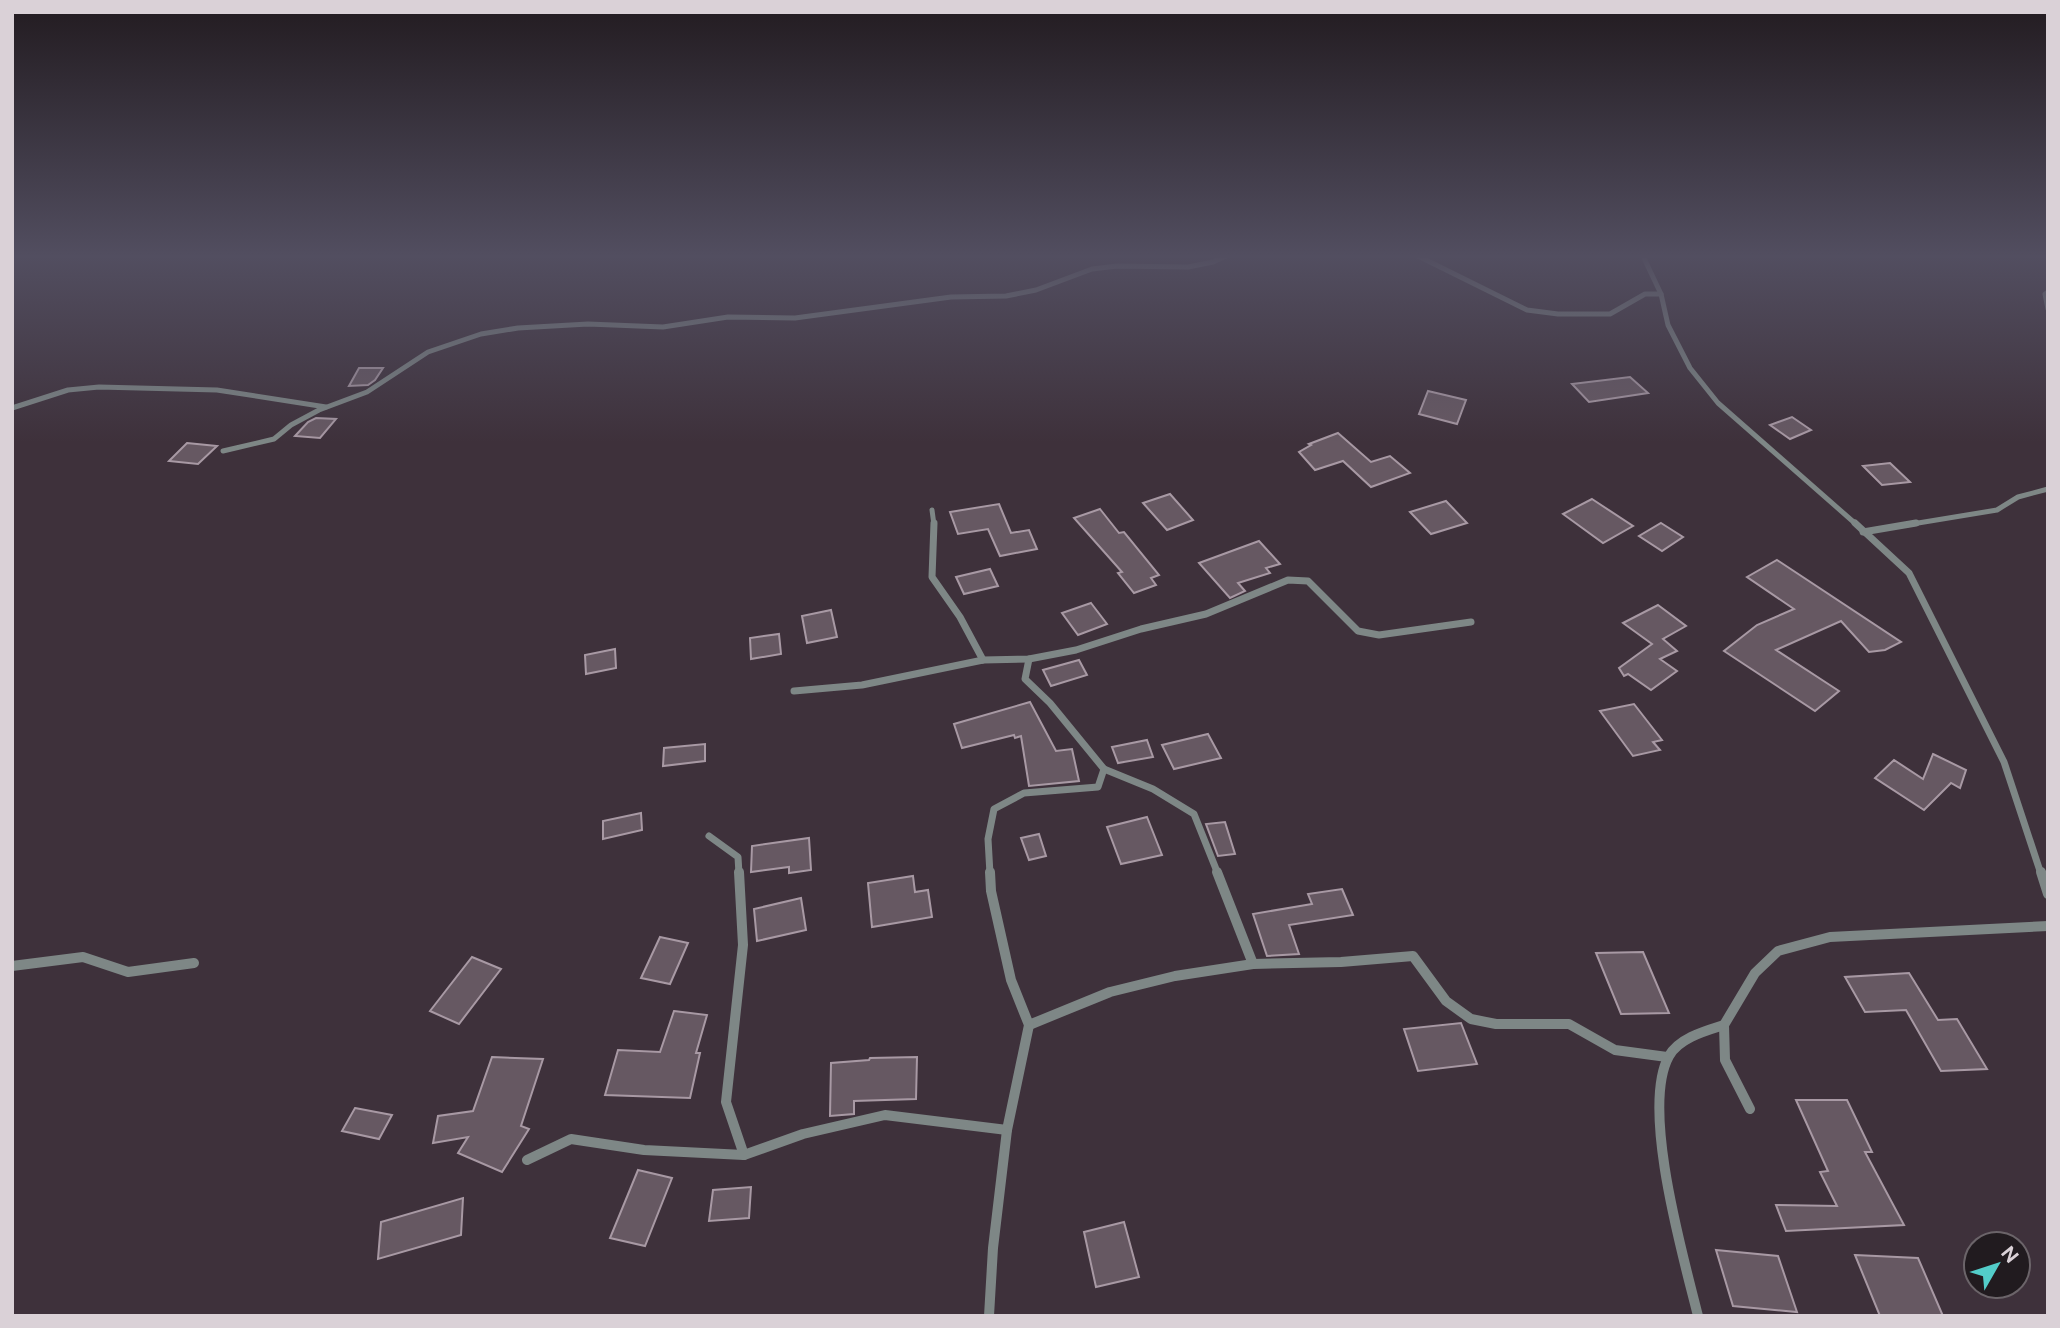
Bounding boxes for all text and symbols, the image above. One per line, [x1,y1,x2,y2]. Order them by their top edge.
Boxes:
north arrow [1962,1230,2032,1300]
text: N [1997,1242,2023,1267]

